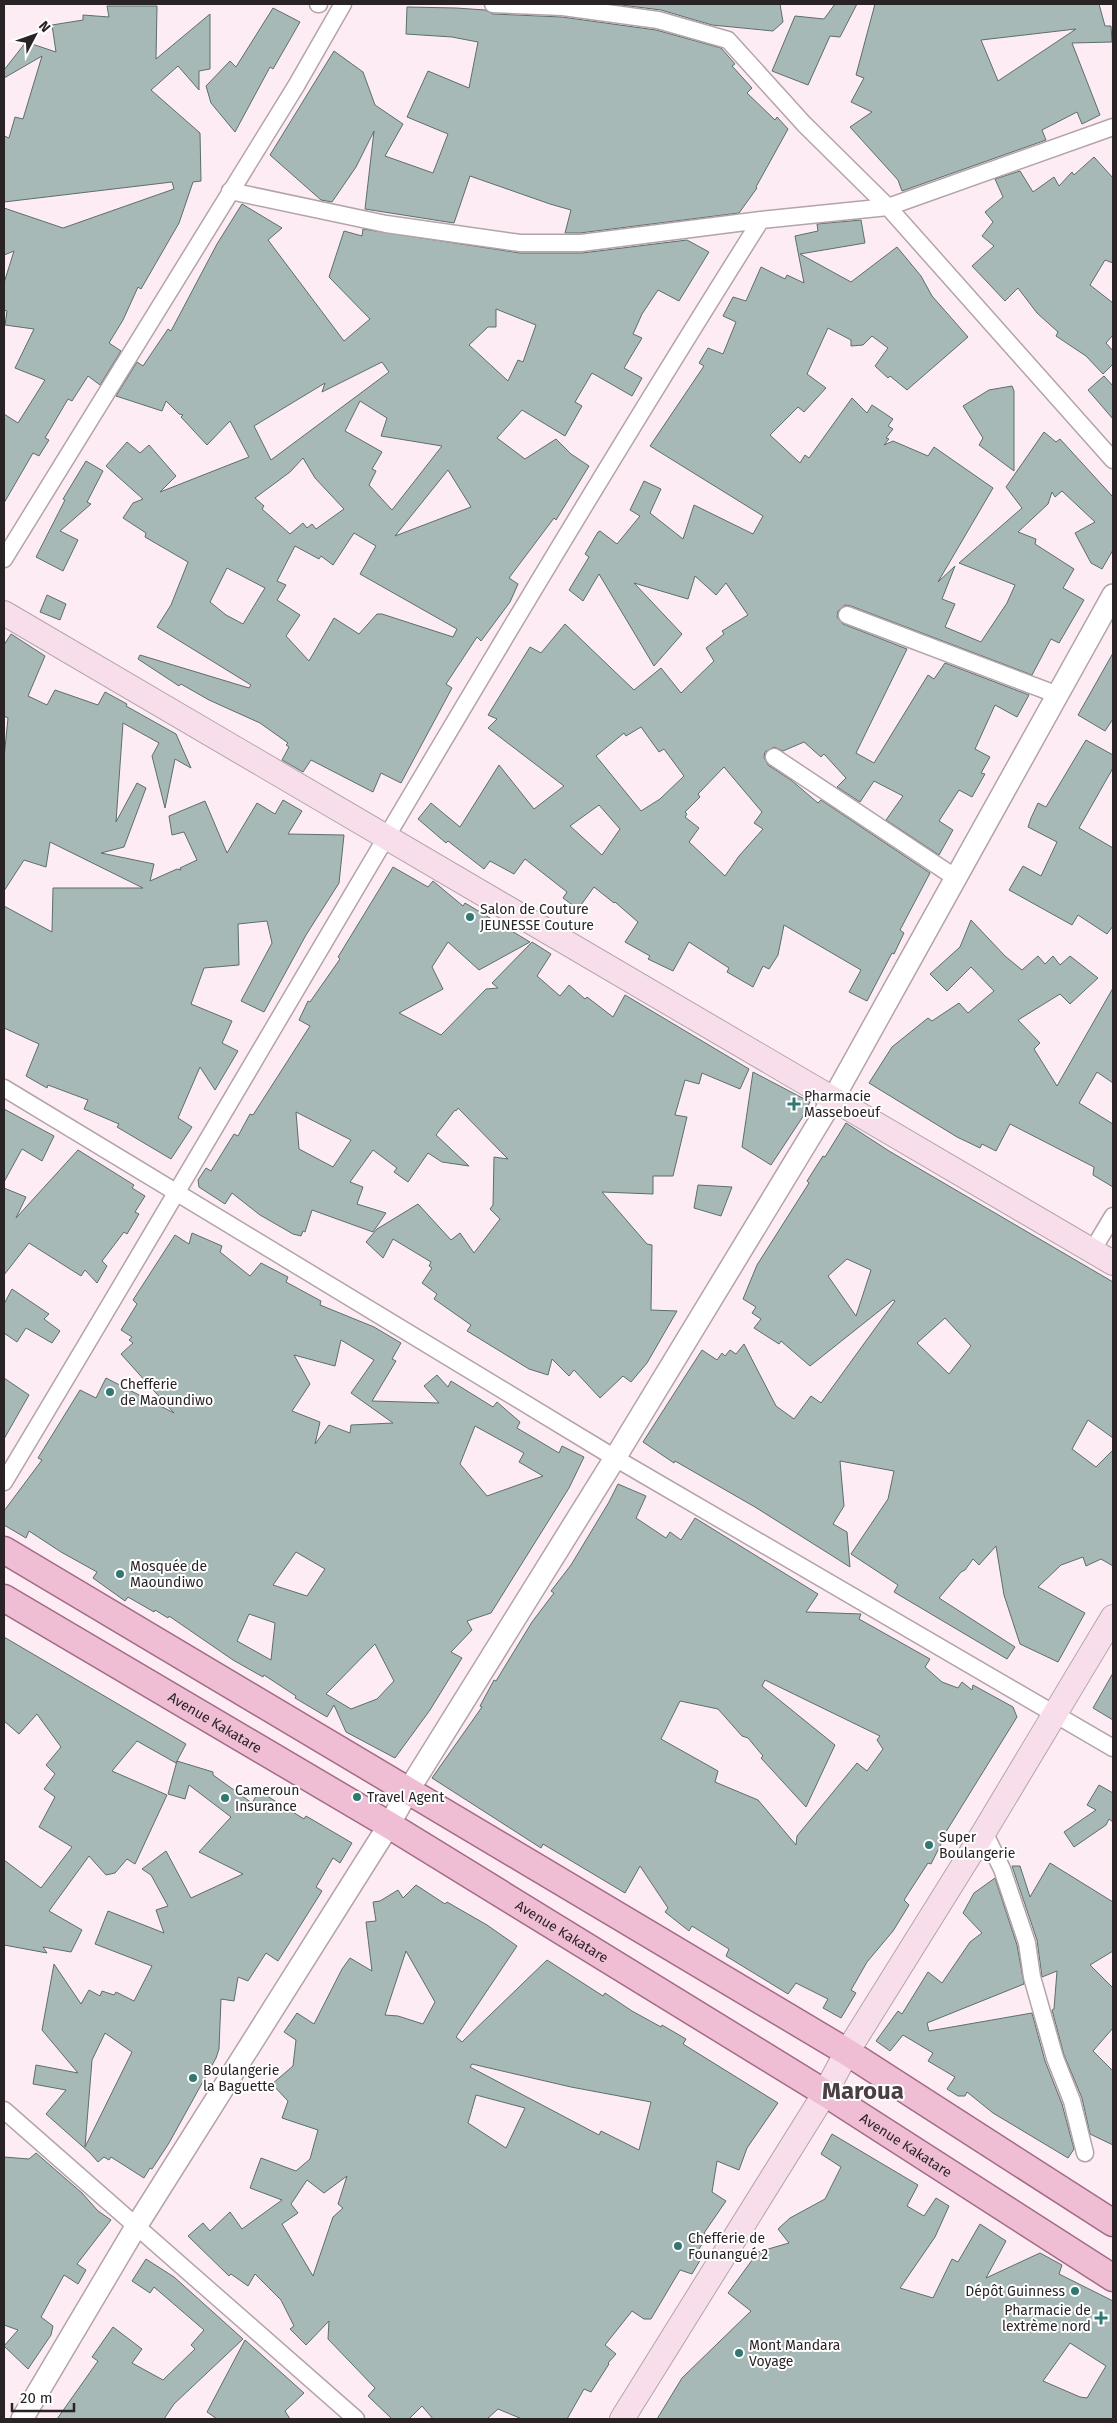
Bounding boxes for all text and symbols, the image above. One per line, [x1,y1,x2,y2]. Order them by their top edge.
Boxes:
north arrow [10,10,60,60]
text: N [35,18,54,36]
place label: Salon de Couture JEUNESSE Couture [480,901,594,934]
marker: Salon de Couture JEUNESSE Couture [464,911,476,923]
place label: Pharmacie Masseboeuf [804,1088,881,1121]
marker: Pharmacie Masseboeuf [788,1098,800,1110]
place label: Chefferie de Maoundiwo [120,1376,213,1409]
marker: Chefferie de Maoundiwo [104,1386,116,1398]
place label: Mosquée de Maoundiwo [130,1558,207,1591]
marker: Mosquée de Maoundiwo [114,1568,126,1580]
street label: Avenue Kakatare [165,1689,265,1757]
place label: Cameroun Insurance [235,1782,299,1815]
place label: Travel Agent [367,1789,445,1806]
marker: Travel Agent [351,1791,363,1803]
marker: Cameroun Insurance [219,1792,231,1804]
place label: Super Boulangerie [939,1829,1015,1862]
marker: Super Boulangerie [923,1839,935,1851]
street label: Avenue Kakatare [512,1897,611,1967]
place label: Boulangerie la Baguette [203,2062,279,2095]
marker: Boulangerie la Baguette [187,2072,199,2084]
district label: Maroua [822,2077,904,2105]
street label: Avenue Kakatare [857,2110,955,2181]
place label: Chefferie de Founangué 2 [688,2230,768,2263]
marker: Chefferie de Founangué 2 [672,2240,684,2252]
place label: Dépôt Guinness [965,2283,1065,2300]
marker: Dépôt Guinness [1069,2285,1081,2297]
place label: Pharmacie de lextrème nord [1002,2302,1091,2335]
marker: Pharmacie de lextrème nord [1095,2312,1107,2324]
place label: Mont Mandara Voyage [749,2337,840,2370]
marker: Mont Mandara Voyage [733,2347,745,2359]
scale bar [12,2380,75,2412]
text: 20 m [20,2389,53,2407]

